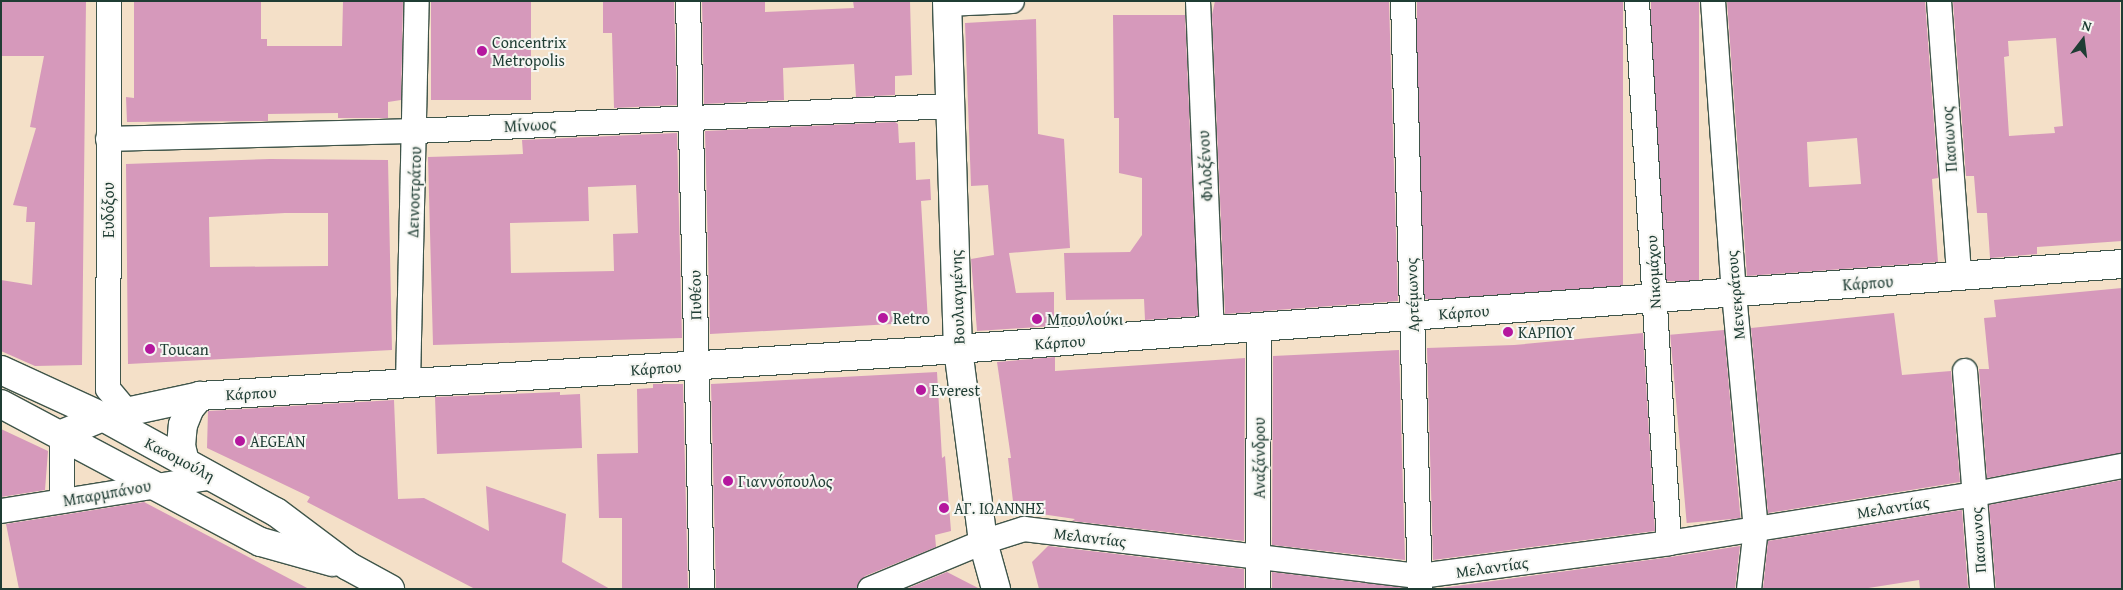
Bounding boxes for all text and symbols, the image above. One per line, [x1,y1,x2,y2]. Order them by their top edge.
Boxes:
north arrow [2058,15,2108,65]
text: N [2080,15,2094,36]
place label: Concentrix Metropolis [492,32,566,70]
marker: Concentrix Metropolis [476,45,488,57]
street label: Πασιωνος [1937,105,1961,173]
street label: Μίνωος [503,114,557,136]
street label: Φιλοξένου [1194,130,1216,202]
street label: Δεινοστράτου [403,146,425,238]
street label: Ευδόξου [98,182,118,238]
street label: Νικομάχου [1641,235,1665,309]
street label: Βουλιαγμένης [946,249,968,345]
street label: Μενεκράτους [1722,250,1748,340]
street label: Αρτέμωνος [1401,257,1423,333]
street label: Πυθέου [685,270,705,320]
street label: Κάρπου [1842,272,1894,294]
street label: Κάρπου [1438,301,1490,323]
place label: Retro [893,308,930,328]
place label: Μπουλούκι [1047,309,1123,329]
marker: Retro [877,312,889,324]
marker: Μπουλούκι [1031,313,1043,325]
place label: ΚΑΡΠΟΥ [1518,322,1575,342]
marker: ΚΑΡΠΟΥ [1502,326,1514,338]
street label: Κάρπου [1034,331,1086,353]
place label: Toucan [160,339,209,359]
marker: Toucan [144,343,156,355]
street label: Κάρπου [630,357,682,379]
place label: Everest [931,380,980,400]
street label: Κάρπου [225,382,277,404]
marker: Everest [915,384,927,396]
street label: Αναξάνδρου [1249,417,1269,499]
place label: AEGEAN [250,431,305,451]
street label: Κασομούλη [142,433,218,485]
marker: AEGEAN [234,435,246,447]
place label: Γιαννόπουλος [738,471,833,491]
marker: Γιαννόπουλος [722,475,734,487]
street label: Μπαρμπάνου [61,476,153,510]
street label: Μελαντίας [1856,492,1930,522]
place label: ΑΓ. ΙΩΑΝΝΗΣ [954,498,1044,518]
marker: ΑΓ. ΙΩΑΝΝΗΣ [938,502,950,514]
street label: Πασιωνος [1966,506,1990,574]
street label: Μελαντίας [1053,523,1127,551]
street label: Μελαντίας [1455,552,1529,582]

